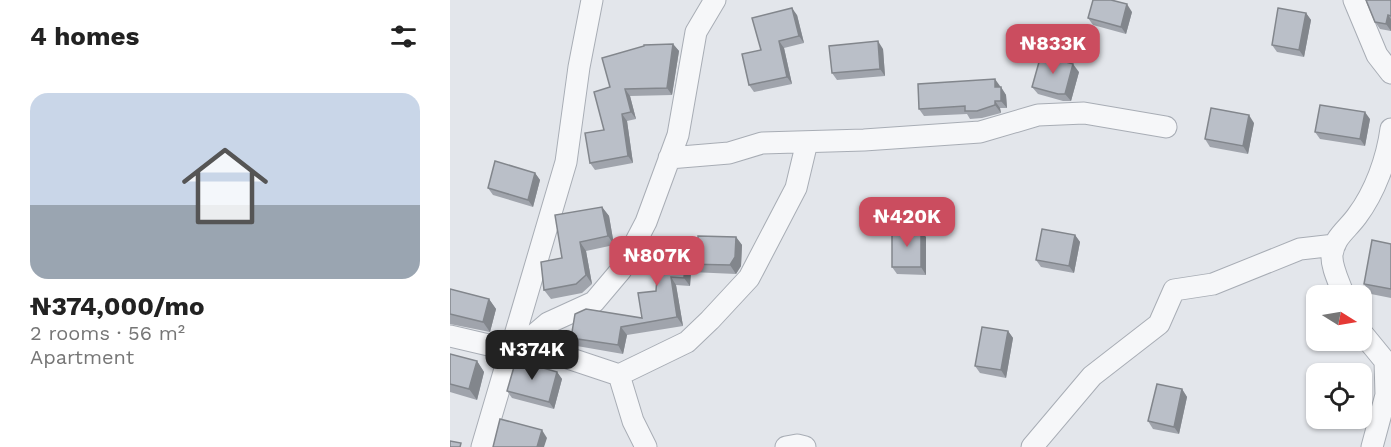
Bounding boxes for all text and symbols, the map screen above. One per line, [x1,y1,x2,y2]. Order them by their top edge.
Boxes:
icon: filters [387,20,420,53]
text: 4 homes [30,21,139,51]
pin: ₦833K [1011,24,1095,75]
text: ₦833K [1020,31,1086,55]
icon: home [171,132,279,240]
pin: ₦420K [865,197,949,248]
text: ₦420K [873,204,941,228]
pin: ₦807K [615,236,699,287]
text: ₦807K [623,243,691,267]
north arrow [1306,285,1372,351]
map controls [1306,285,1372,429]
text: ₦374,000/mo [30,291,205,321]
text: 2 rooms · 56 m² [30,321,185,345]
pin: ₦374K [490,330,574,381]
text: ₦374K [500,337,565,361]
text: Apartment [30,345,134,369]
button: locate [1306,363,1372,429]

